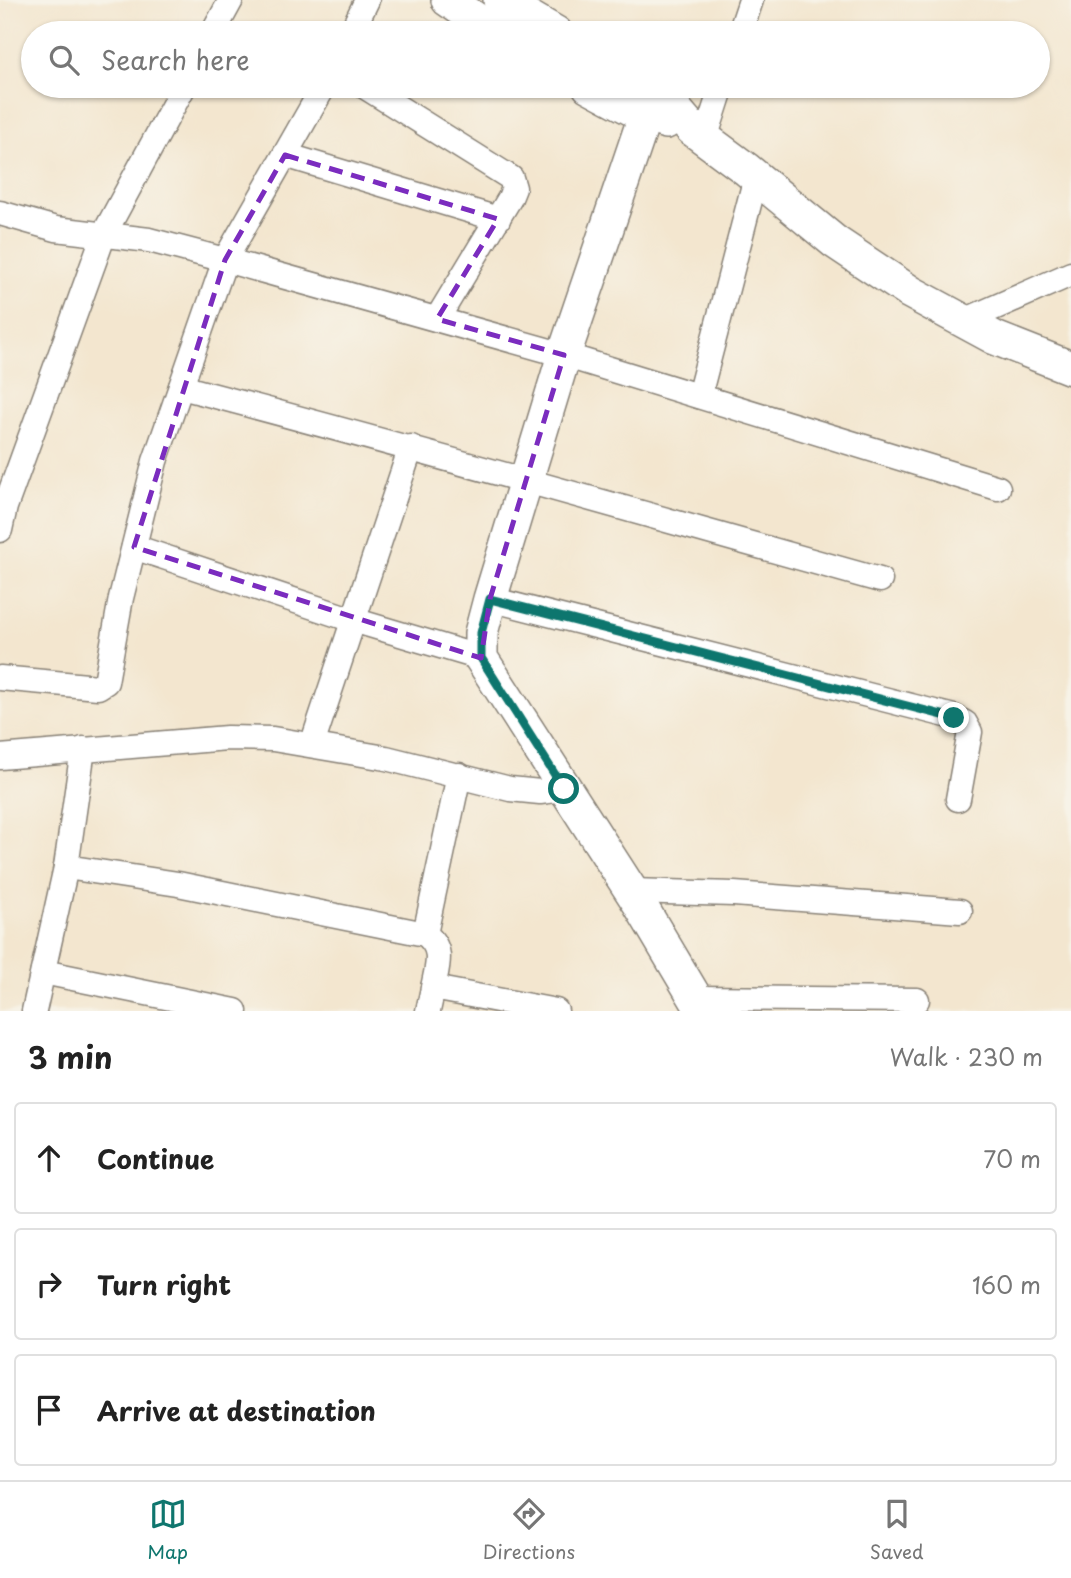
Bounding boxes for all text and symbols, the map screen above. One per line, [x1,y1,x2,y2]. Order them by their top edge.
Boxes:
search box [21,21,1050,98]
text: Search here [101,40,250,79]
icon: search [45,41,83,79]
route end [938,702,969,733]
route start [548,773,579,804]
text: 3 min [28,1034,113,1079]
text: Walk · 230 m [890,1039,1043,1074]
icon: ahead [30,1139,68,1177]
text: Continue [97,1139,214,1178]
text: 70 m [983,1141,1041,1176]
icon: right [30,1265,68,1303]
text: Turn right [97,1265,231,1304]
text: 160 m [972,1267,1041,1302]
icon: arrive [30,1391,68,1429]
text: Arrive at destination [97,1391,376,1430]
tab: Map [147,1495,188,1565]
tab: Directions [483,1495,575,1565]
tab: Saved [870,1495,924,1565]

